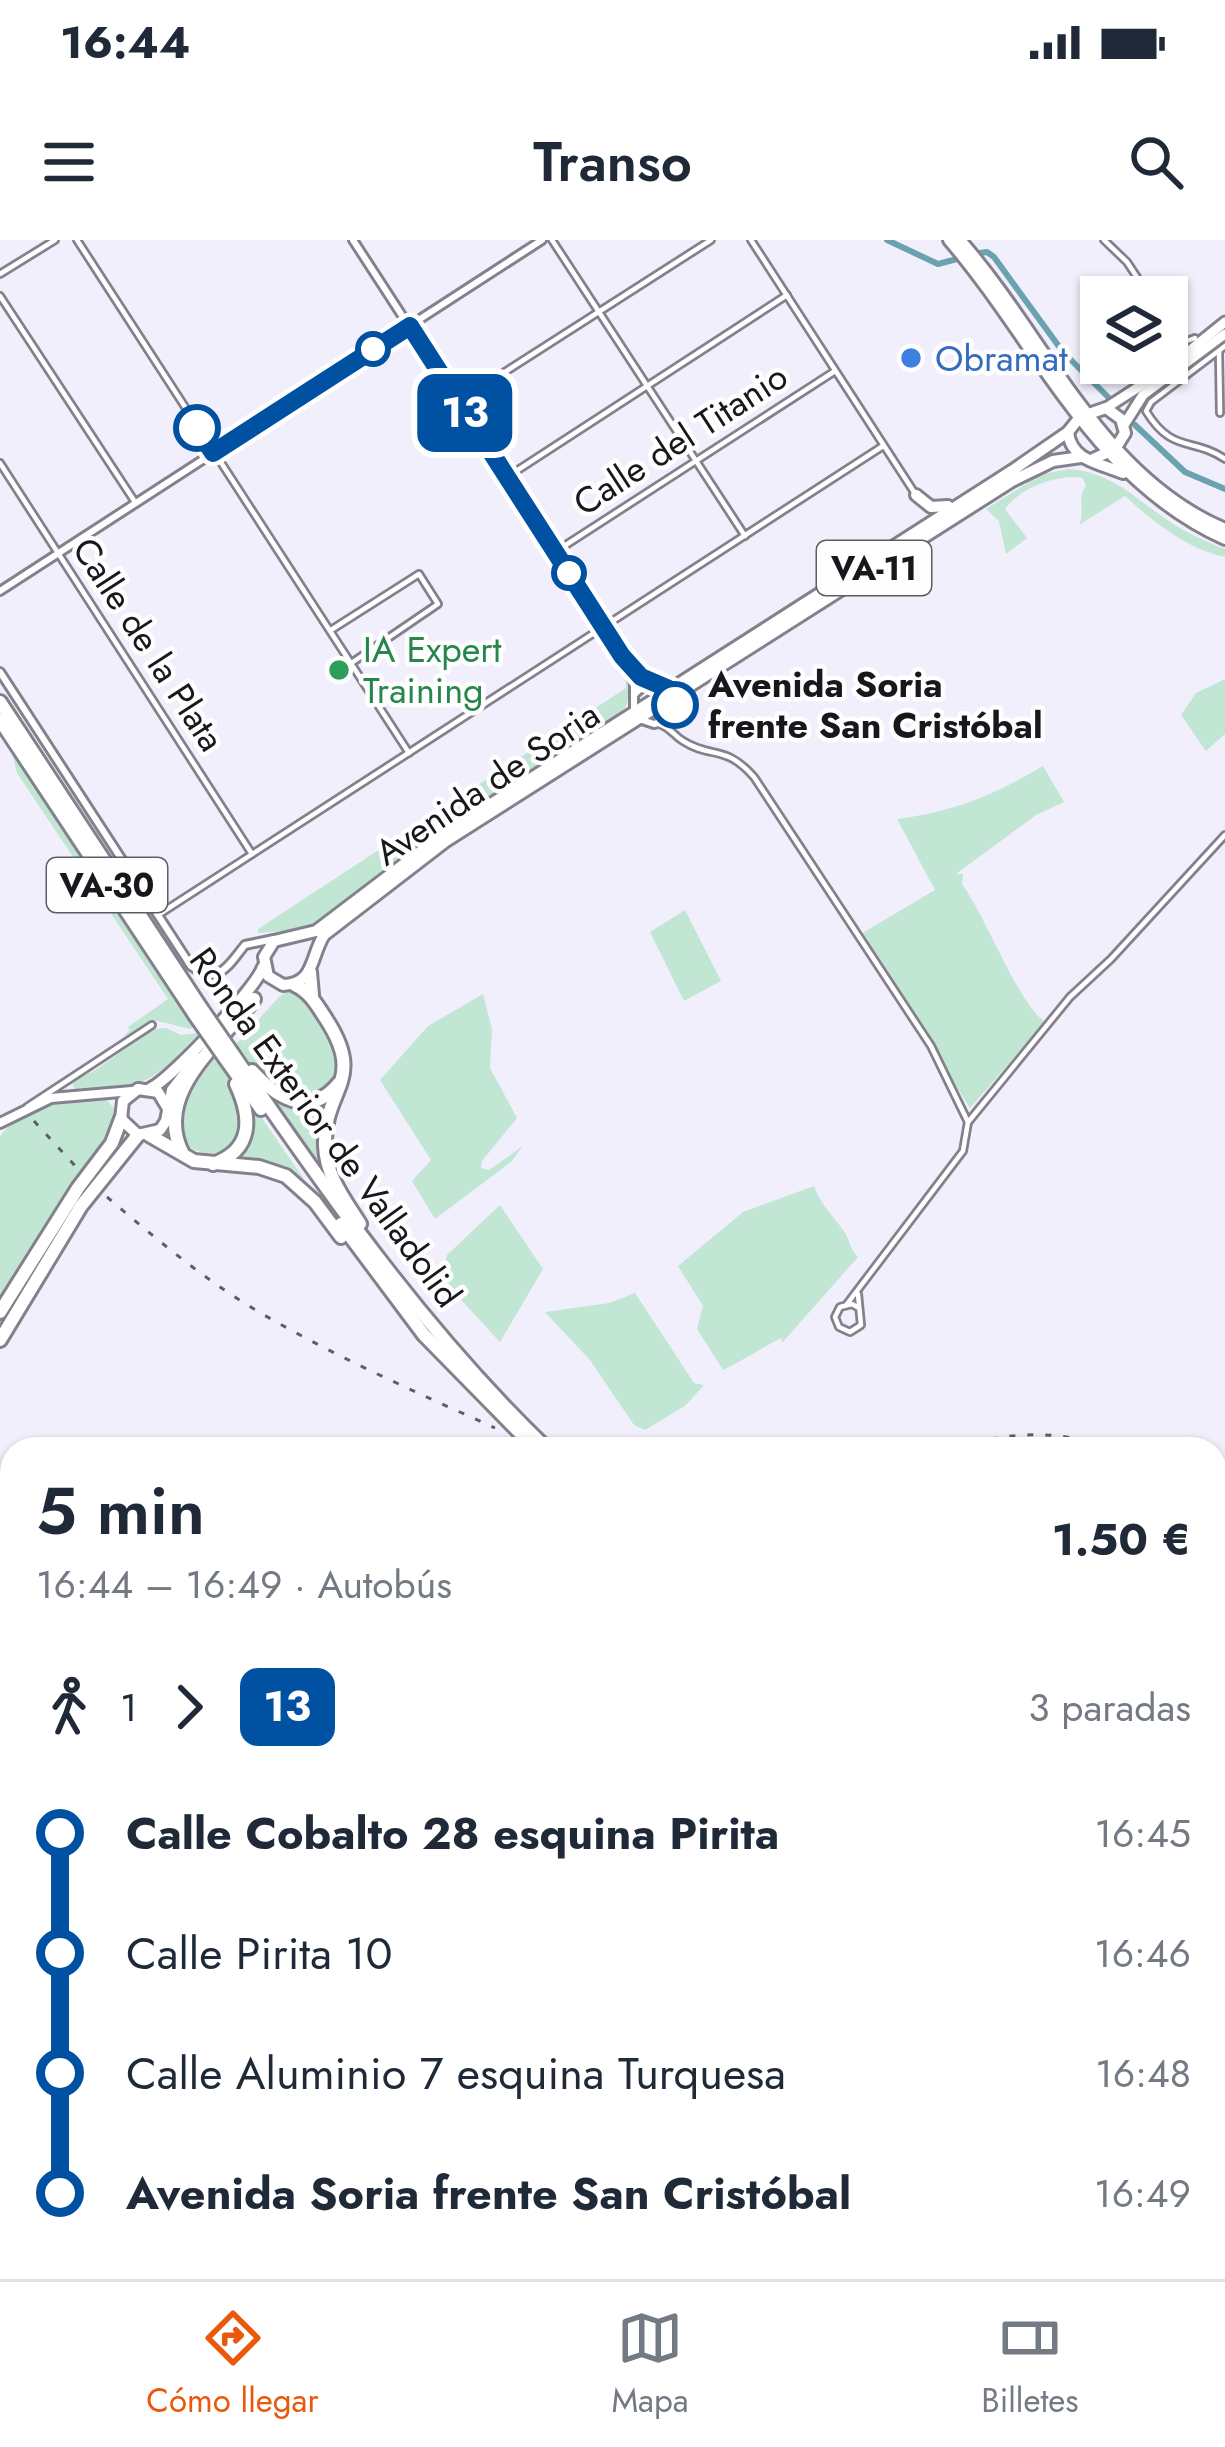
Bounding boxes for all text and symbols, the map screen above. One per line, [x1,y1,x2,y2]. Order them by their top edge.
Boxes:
text: 16:44 [60,10,190,75]
text: Transo [533,123,692,201]
icon: menu [36,129,102,195]
icon: search [1123,129,1189,195]
map controls [1080,276,1188,384]
button: layers [1080,276,1188,384]
place label: Obramat [935,332,1068,384]
unlabelled marker [357,333,389,365]
marker: Obramat [898,345,924,371]
street label: Calle del Titanio [563,350,797,528]
line badge: 13 [411,374,519,452]
text: 13 [441,382,489,443]
unlabelled marker [175,406,219,450]
street label: Calle de la Plata [60,527,238,761]
road number: VA-11 [817,541,931,595]
unlabelled marker [553,557,585,589]
place label: IA Expert Training [363,623,502,716]
marker: IA Expert Training [326,657,352,683]
place label: Avenida Soria frente San Cristóbal [707,658,1043,751]
marker: Avenida Soria frente San Cristóbal [653,683,697,727]
street label: Avenida de Soria [364,688,610,878]
road number: VA-30 [47,858,167,912]
street label: Ronda Exterior de Valladolid [178,936,474,1318]
text: 5 min [36,1463,205,1559]
text: 1.50 € [1052,1507,1191,1572]
text: 16:44 – 16:49 · Autobús [36,1556,452,1613]
icon: walk [36,1674,102,1740]
icon: forward [156,1674,222,1740]
text: 13 [264,1676,311,1737]
text: 1 [120,1679,138,1736]
text: 3 paradas [1028,1679,1191,1736]
text: Calle Cobalto 28 esquina Pirita [126,1801,779,1866]
text: 16:45 [1095,1805,1191,1862]
text: Calle Pirita 10 [126,1921,393,1986]
text: 16:46 [1094,1925,1191,1982]
text: Calle Aluminio 7 esquina Turquesa [126,2041,786,2106]
text: 16:48 [1095,2045,1191,2102]
text: Avenida Soria frente San Cristóbal [126,2161,851,2226]
text: 16:49 [1094,2165,1191,2222]
tab: Cómo llegar [146,2305,319,2424]
tab: Mapa [611,2305,689,2424]
tab: Billetes [981,2305,1079,2424]

